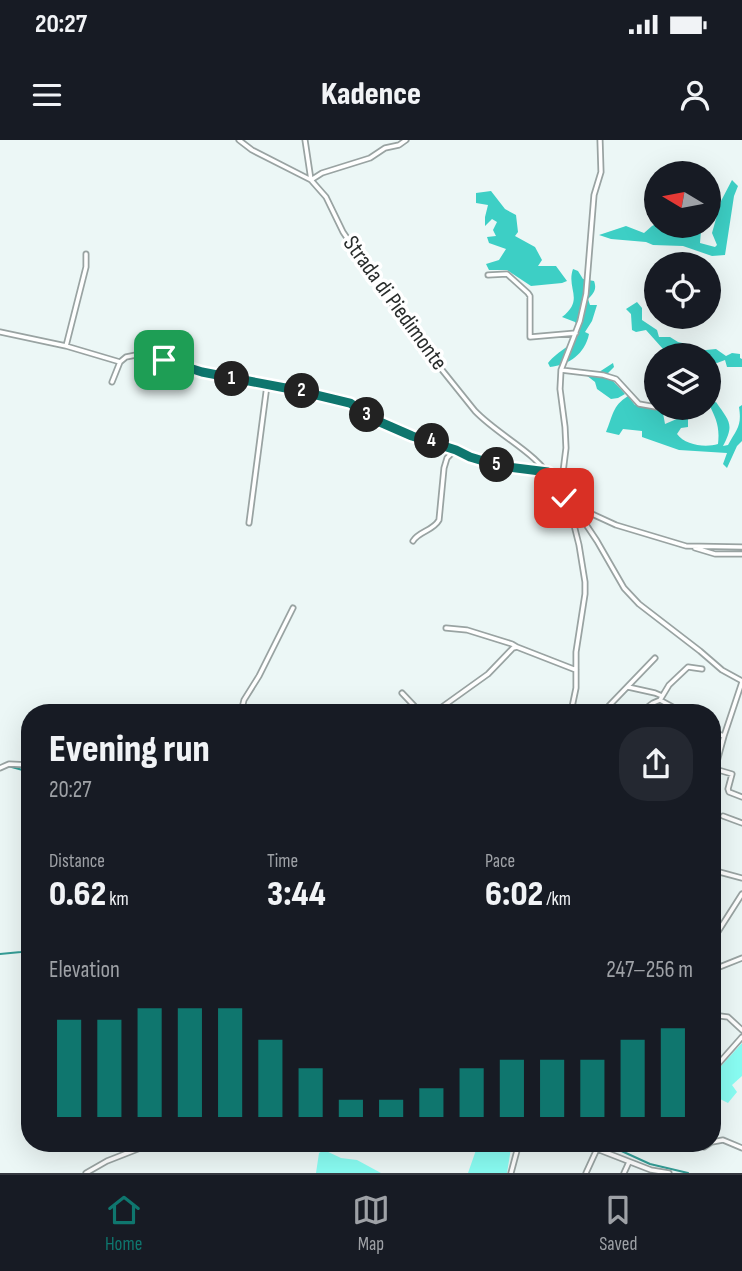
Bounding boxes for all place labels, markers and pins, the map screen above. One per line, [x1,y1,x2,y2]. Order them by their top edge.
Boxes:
pin [134,330,194,390]
pin: 1 [215,362,250,396]
pin: 2 [284,373,320,408]
pin: 3 [350,398,384,432]
pin: 4 [414,424,450,458]
pin: 5 [480,448,514,482]
pin [534,468,594,528]

